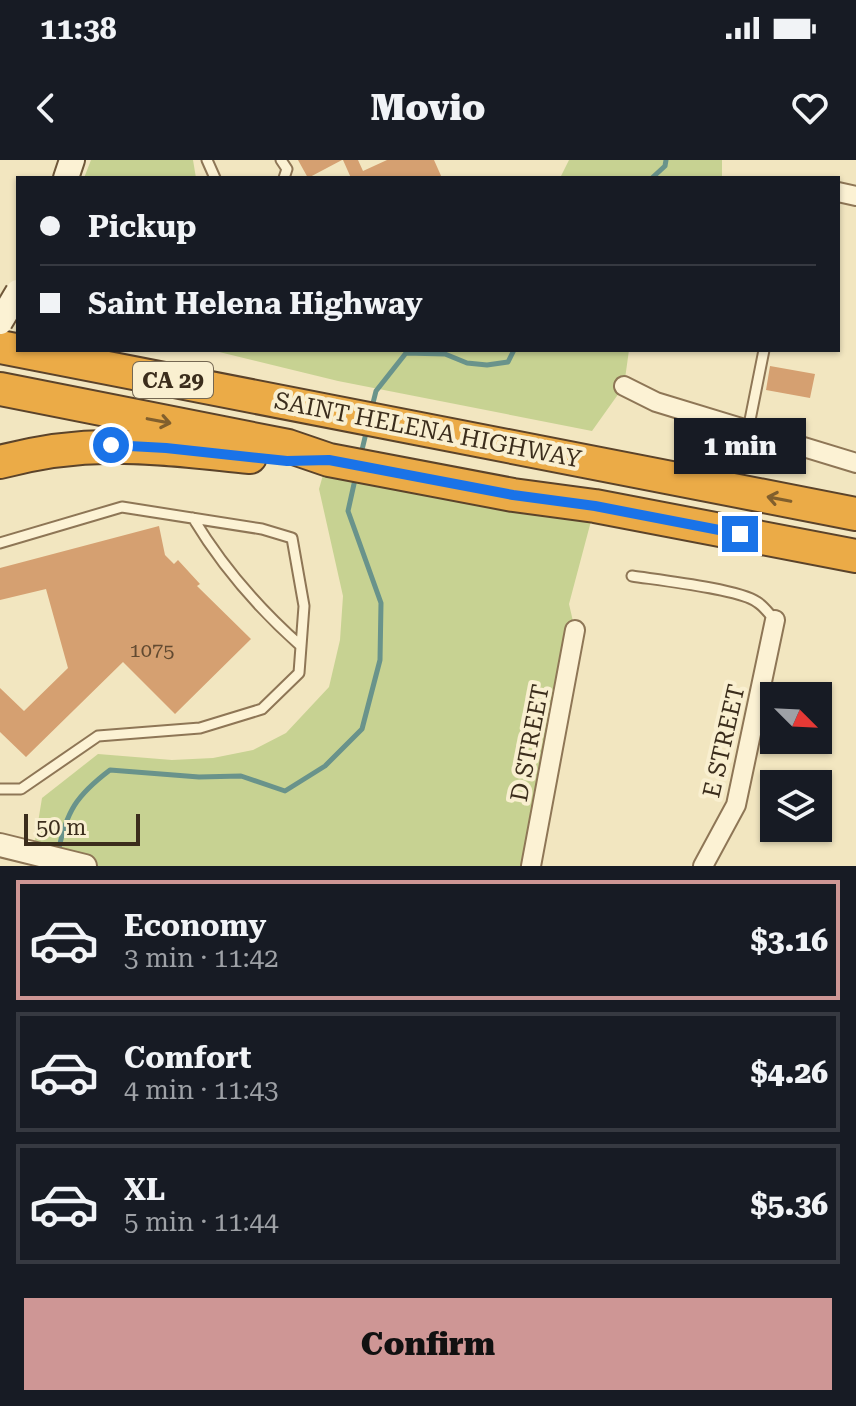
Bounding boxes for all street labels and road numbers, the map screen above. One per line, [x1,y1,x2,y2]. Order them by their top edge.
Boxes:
road number: CA 29 [133,362,213,398]
street label: SAINT HELENA HIGHWAY [272,386,584,474]
street label: D STREET [505,682,555,804]
street label: E STREET [697,682,751,800]

